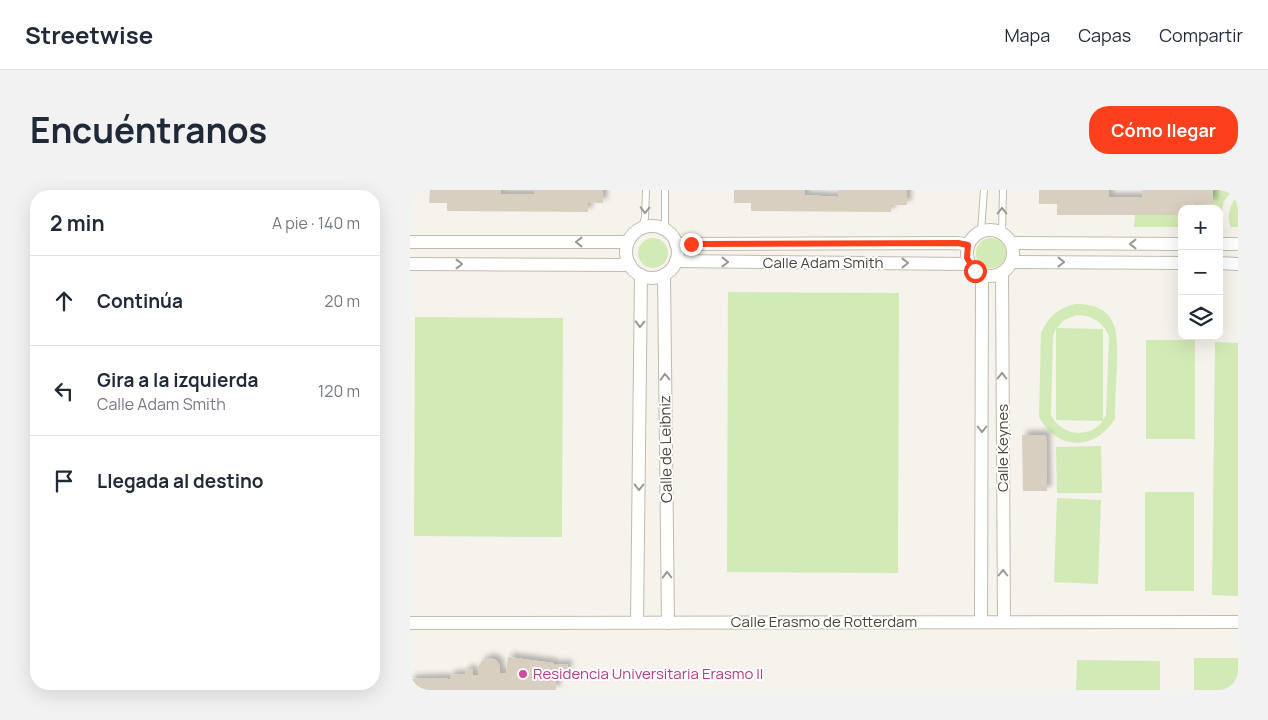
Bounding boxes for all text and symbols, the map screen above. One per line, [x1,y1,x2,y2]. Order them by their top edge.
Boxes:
text: Streetwise [25,18,153,51]
text: Mapa [1004,23,1050,47]
text: Capas [1078,23,1131,47]
text: Compartir [1159,23,1243,47]
text: Encuéntranos [30,106,267,154]
button: Cómo llegar [1089,106,1238,154]
map controls [1178,205,1223,340]
button: + [1178,205,1223,250]
one-way arrow [640,206,651,214]
one-way arrow [997,207,1008,215]
text: 2 min [50,209,105,237]
text: A pie · 140 m [272,212,360,234]
route end [680,233,703,256]
one-way arrow [574,237,582,247]
one-way arrow [1129,239,1136,249]
button: − [1178,250,1223,295]
street label: Calle Adam Smith [763,252,883,273]
one-way arrow [722,257,729,267]
one-way arrow [1058,257,1065,267]
one-way arrow [902,258,909,268]
one-way arrow [455,259,463,269]
route start [964,260,987,283]
icon: ahead [50,287,78,315]
text: Continúa [97,288,183,314]
text: 20 m [324,290,360,312]
button: layers [1178,295,1223,340]
one-way arrow [635,320,645,328]
text: Gira a la izquierda [97,367,258,393]
one-way arrow [997,371,1007,379]
one-way arrow [660,373,671,381]
icon: left [50,377,78,405]
text: 120 m [318,380,360,402]
text: Calle Adam Smith [97,393,226,415]
street label: Calle de Leibniz [654,395,677,503]
street label: Calle Keynes [992,404,1013,492]
one-way arrow [977,426,987,433]
icon: arrive [50,467,78,495]
text: Llegada al destino [97,468,264,494]
one-way arrow [634,483,644,491]
one-way arrow [998,569,1008,576]
one-way arrow [662,570,673,578]
street label: Calle Erasmo de Rotterdam [731,611,917,632]
place label: Residencia Universitaria Erasmo II [533,663,763,684]
marker: Residencia Universitaria Erasmo II [517,668,529,680]

